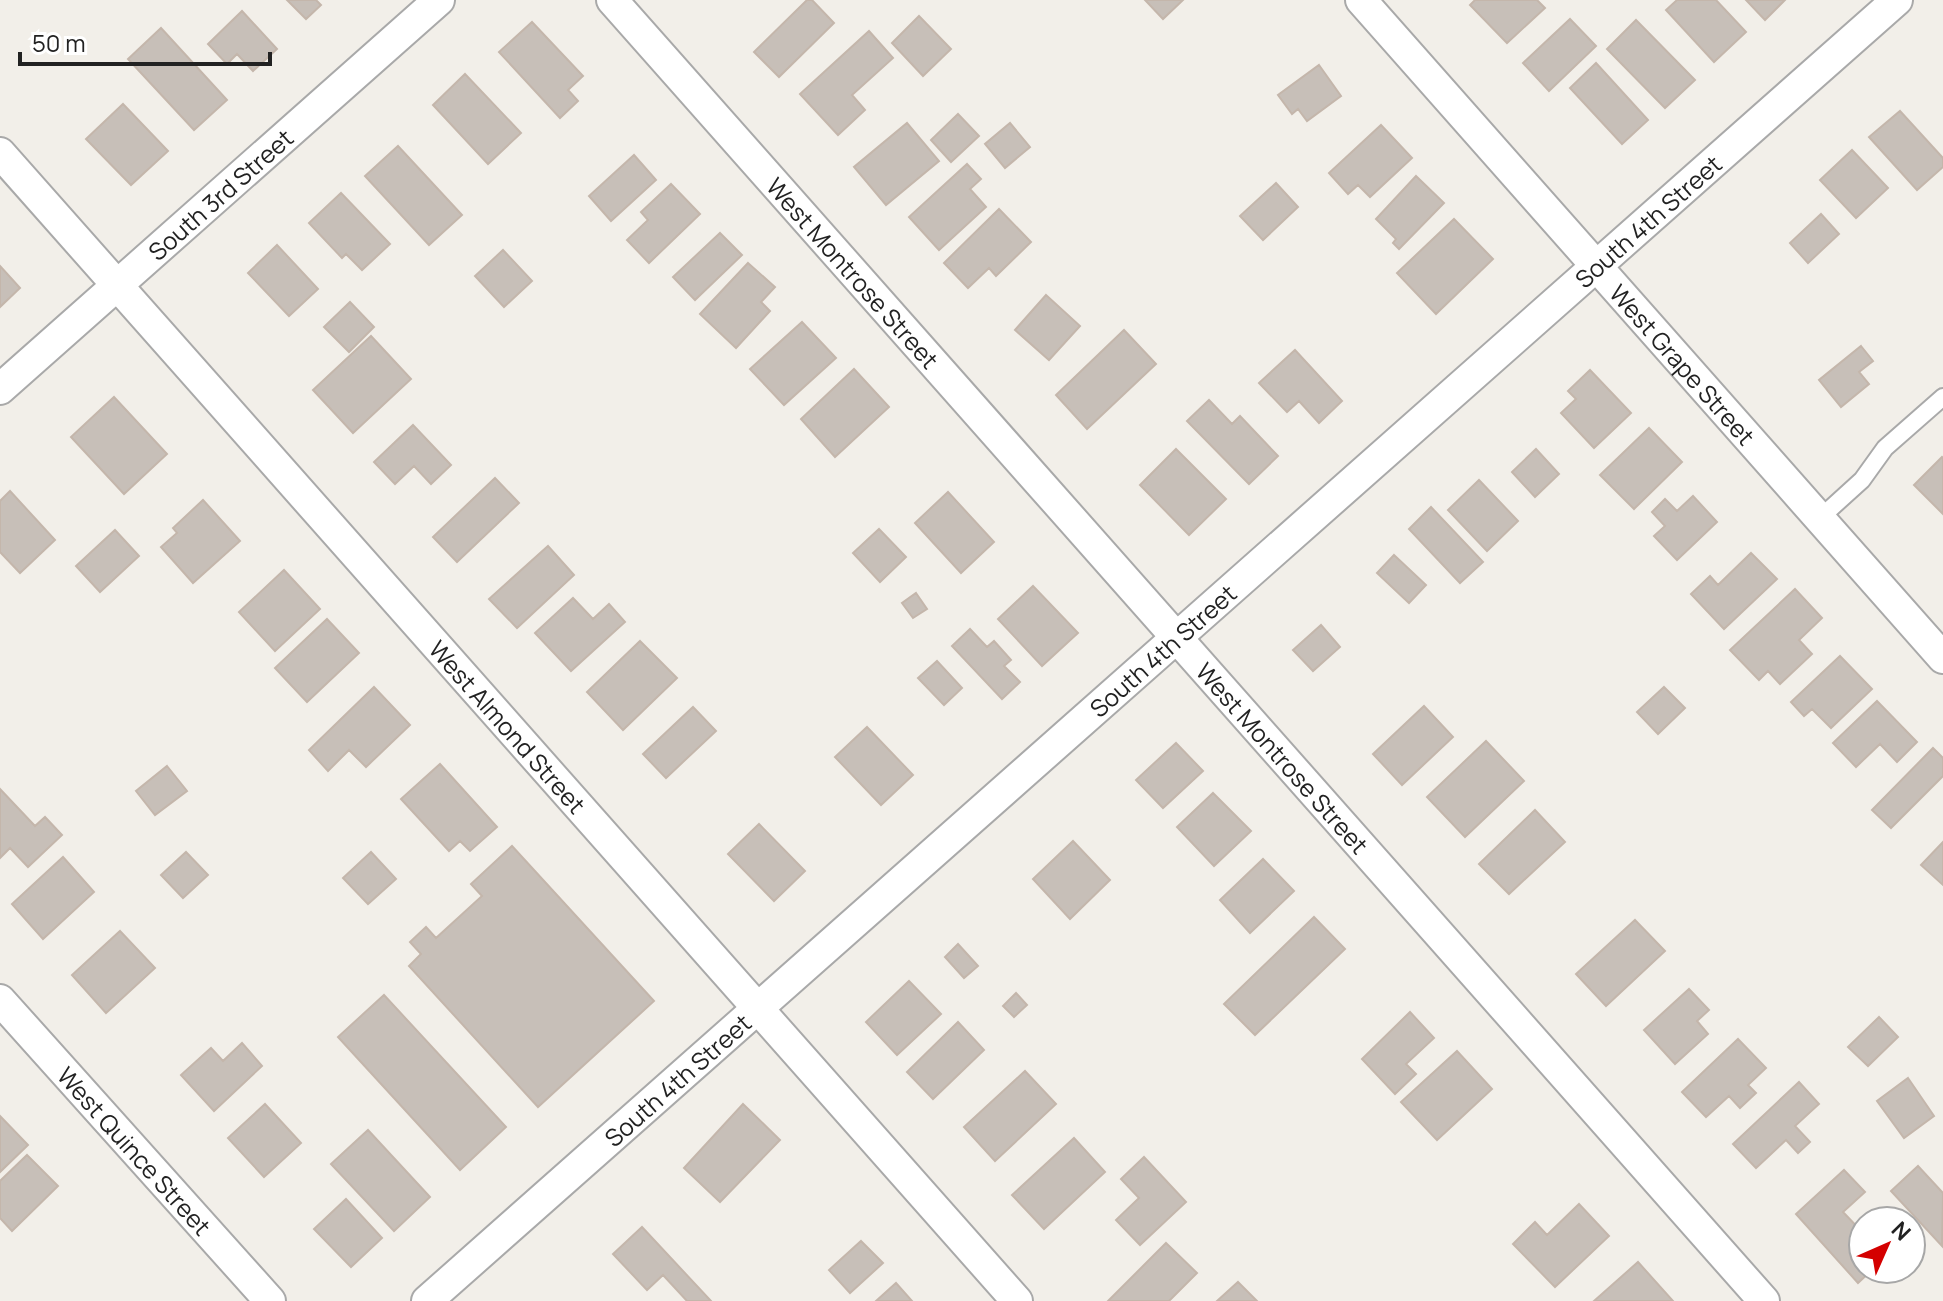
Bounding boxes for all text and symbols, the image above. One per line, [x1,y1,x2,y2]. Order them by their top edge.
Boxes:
scale bar [20,16,270,66]
text: 50 m [32,26,86,59]
street label: South 3rd Street [141,121,300,267]
street label: South 4th Street [1567,147,1728,294]
street label: West Montrose Street [760,170,947,375]
street label: West Grape Street [1603,277,1763,451]
street label: South 4th Street [1082,576,1243,724]
street label: West Almond Street [422,633,594,820]
street label: West Montrose Street [1189,655,1376,860]
street label: South 4th Street [597,1006,757,1153]
street label: West Quince Street [51,1059,219,1242]
north arrow [1847,1205,1927,1285]
text: N [1885,1215,1917,1247]

